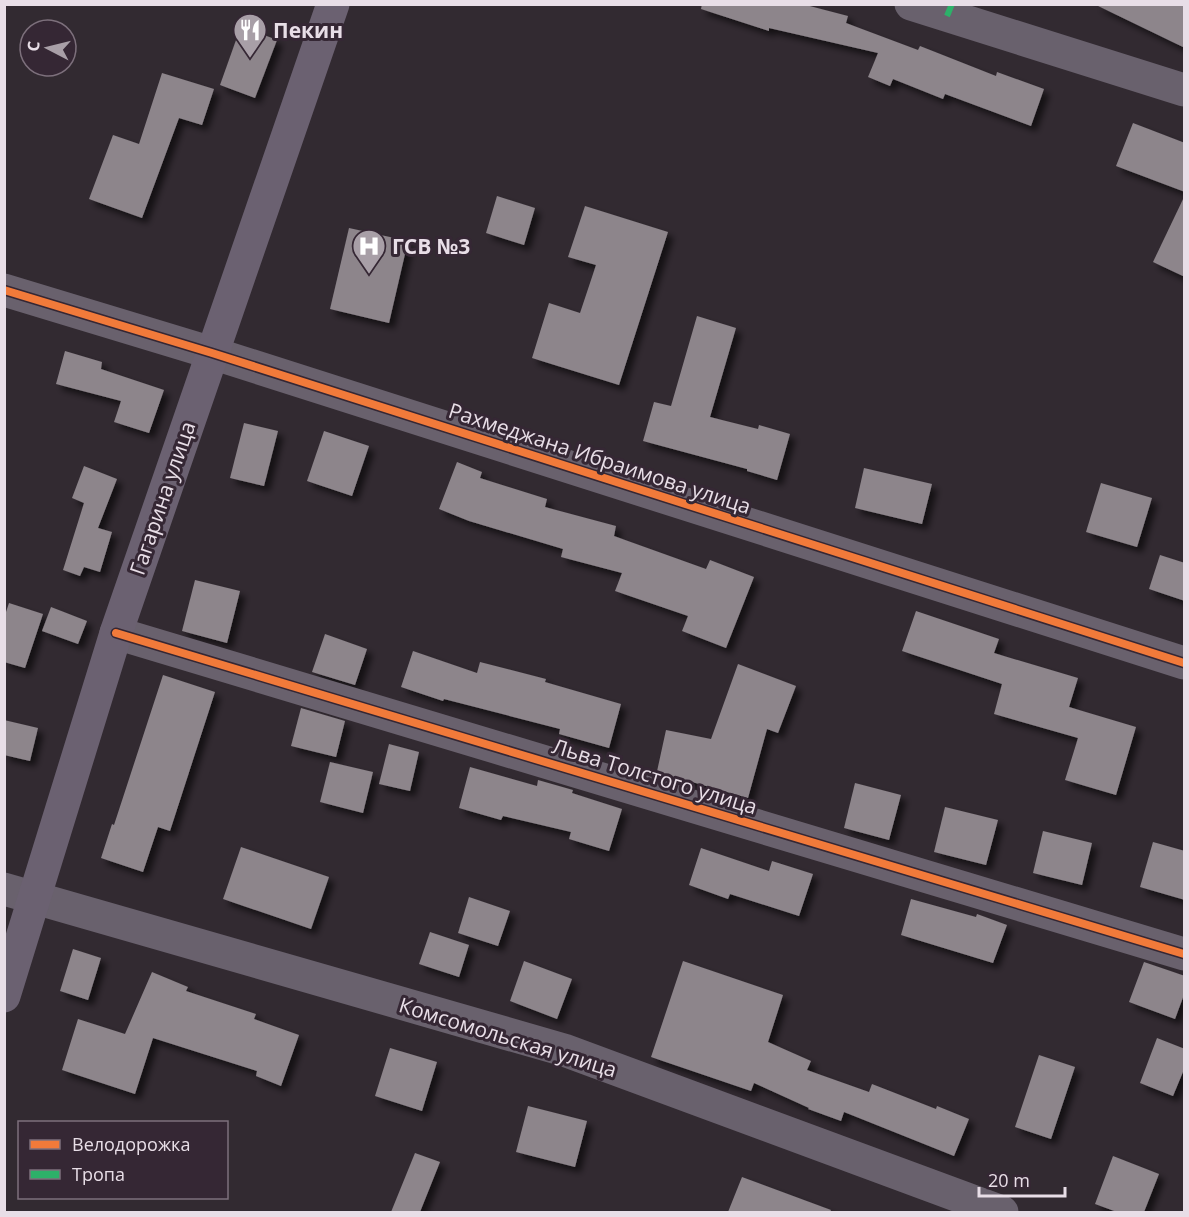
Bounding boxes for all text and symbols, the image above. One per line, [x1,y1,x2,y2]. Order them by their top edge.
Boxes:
restaurant icon: Пекин [232,12,268,59]
place label: Пекин [273,16,343,44]
north arrow [18,18,78,78]
text: С [22,40,45,53]
hospital icon: ГСВ №3 [351,228,387,275]
place label: ГСВ №3 [392,232,470,260]
street label: Рахмеджана Ибраимова улица [445,396,755,520]
street label: Гагарина улица [123,417,201,579]
street label: Льва Толстого улица [549,731,761,821]
street label: Комсомольская улица [396,991,620,1083]
legend [18,1121,228,1199]
text: Велодорожка [72,1132,190,1156]
scale bar [979,1160,1064,1198]
text: Тропа [72,1162,125,1186]
text: 20 m [988,1168,1030,1192]

